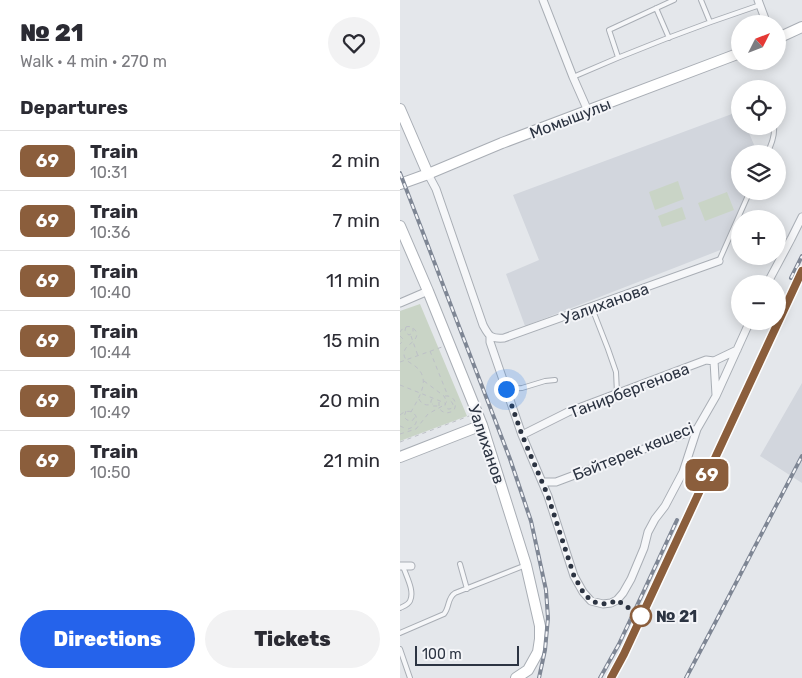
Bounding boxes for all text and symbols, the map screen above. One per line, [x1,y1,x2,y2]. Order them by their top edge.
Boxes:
north arrow [731,15,786,70]
map controls [731,15,786,330]
button: heart [328,17,380,69]
text: № 21 [20,19,84,47]
text: Walk · 4 min · 270 m [20,52,167,71]
button: locate [731,80,786,135]
street label: Момышулы [527,94,614,143]
text: Departures [20,96,128,119]
text: Train [90,140,138,163]
button: layers [731,145,786,200]
text: 2 min [331,149,380,172]
text: 69 [36,150,59,172]
text: 10:31 [90,163,127,182]
text: Train [90,200,138,223]
text: 7 min [333,209,380,232]
text: 69 [36,210,59,232]
button: + [731,210,786,265]
text: 10:36 [90,223,130,242]
text: Train [90,260,138,283]
text: 11 min [326,269,380,292]
text: 69 [36,270,59,292]
button: − [731,275,786,330]
street label: Уалиханова [559,279,651,328]
text: 10:40 [90,283,131,302]
text: Train [90,320,138,343]
text: 15 min [323,329,380,352]
text: 69 [36,330,59,352]
text: 10:44 [90,343,131,362]
street label: Танирбергенова [566,359,692,422]
your location [494,377,519,402]
text: Train [90,380,138,403]
text: 20 min [319,389,380,412]
text: 69 [36,390,59,412]
street label: Уалиханов [464,402,509,486]
text: 10:49 [90,403,130,422]
street label: Бәйтерек көшесі [570,418,697,484]
text: Train [90,440,138,463]
text: 21 min [323,449,380,472]
text: 69 [36,450,59,472]
line badge: 69 [684,459,730,491]
text: 10:50 [90,463,131,482]
text: 69 [695,464,719,486]
marker: № 21 [630,605,652,627]
place label: № 21 [656,607,697,626]
button: Directions [20,610,195,668]
button: Tickets [205,610,380,668]
scale bar [415,643,519,666]
text: 100 m [422,646,462,663]

